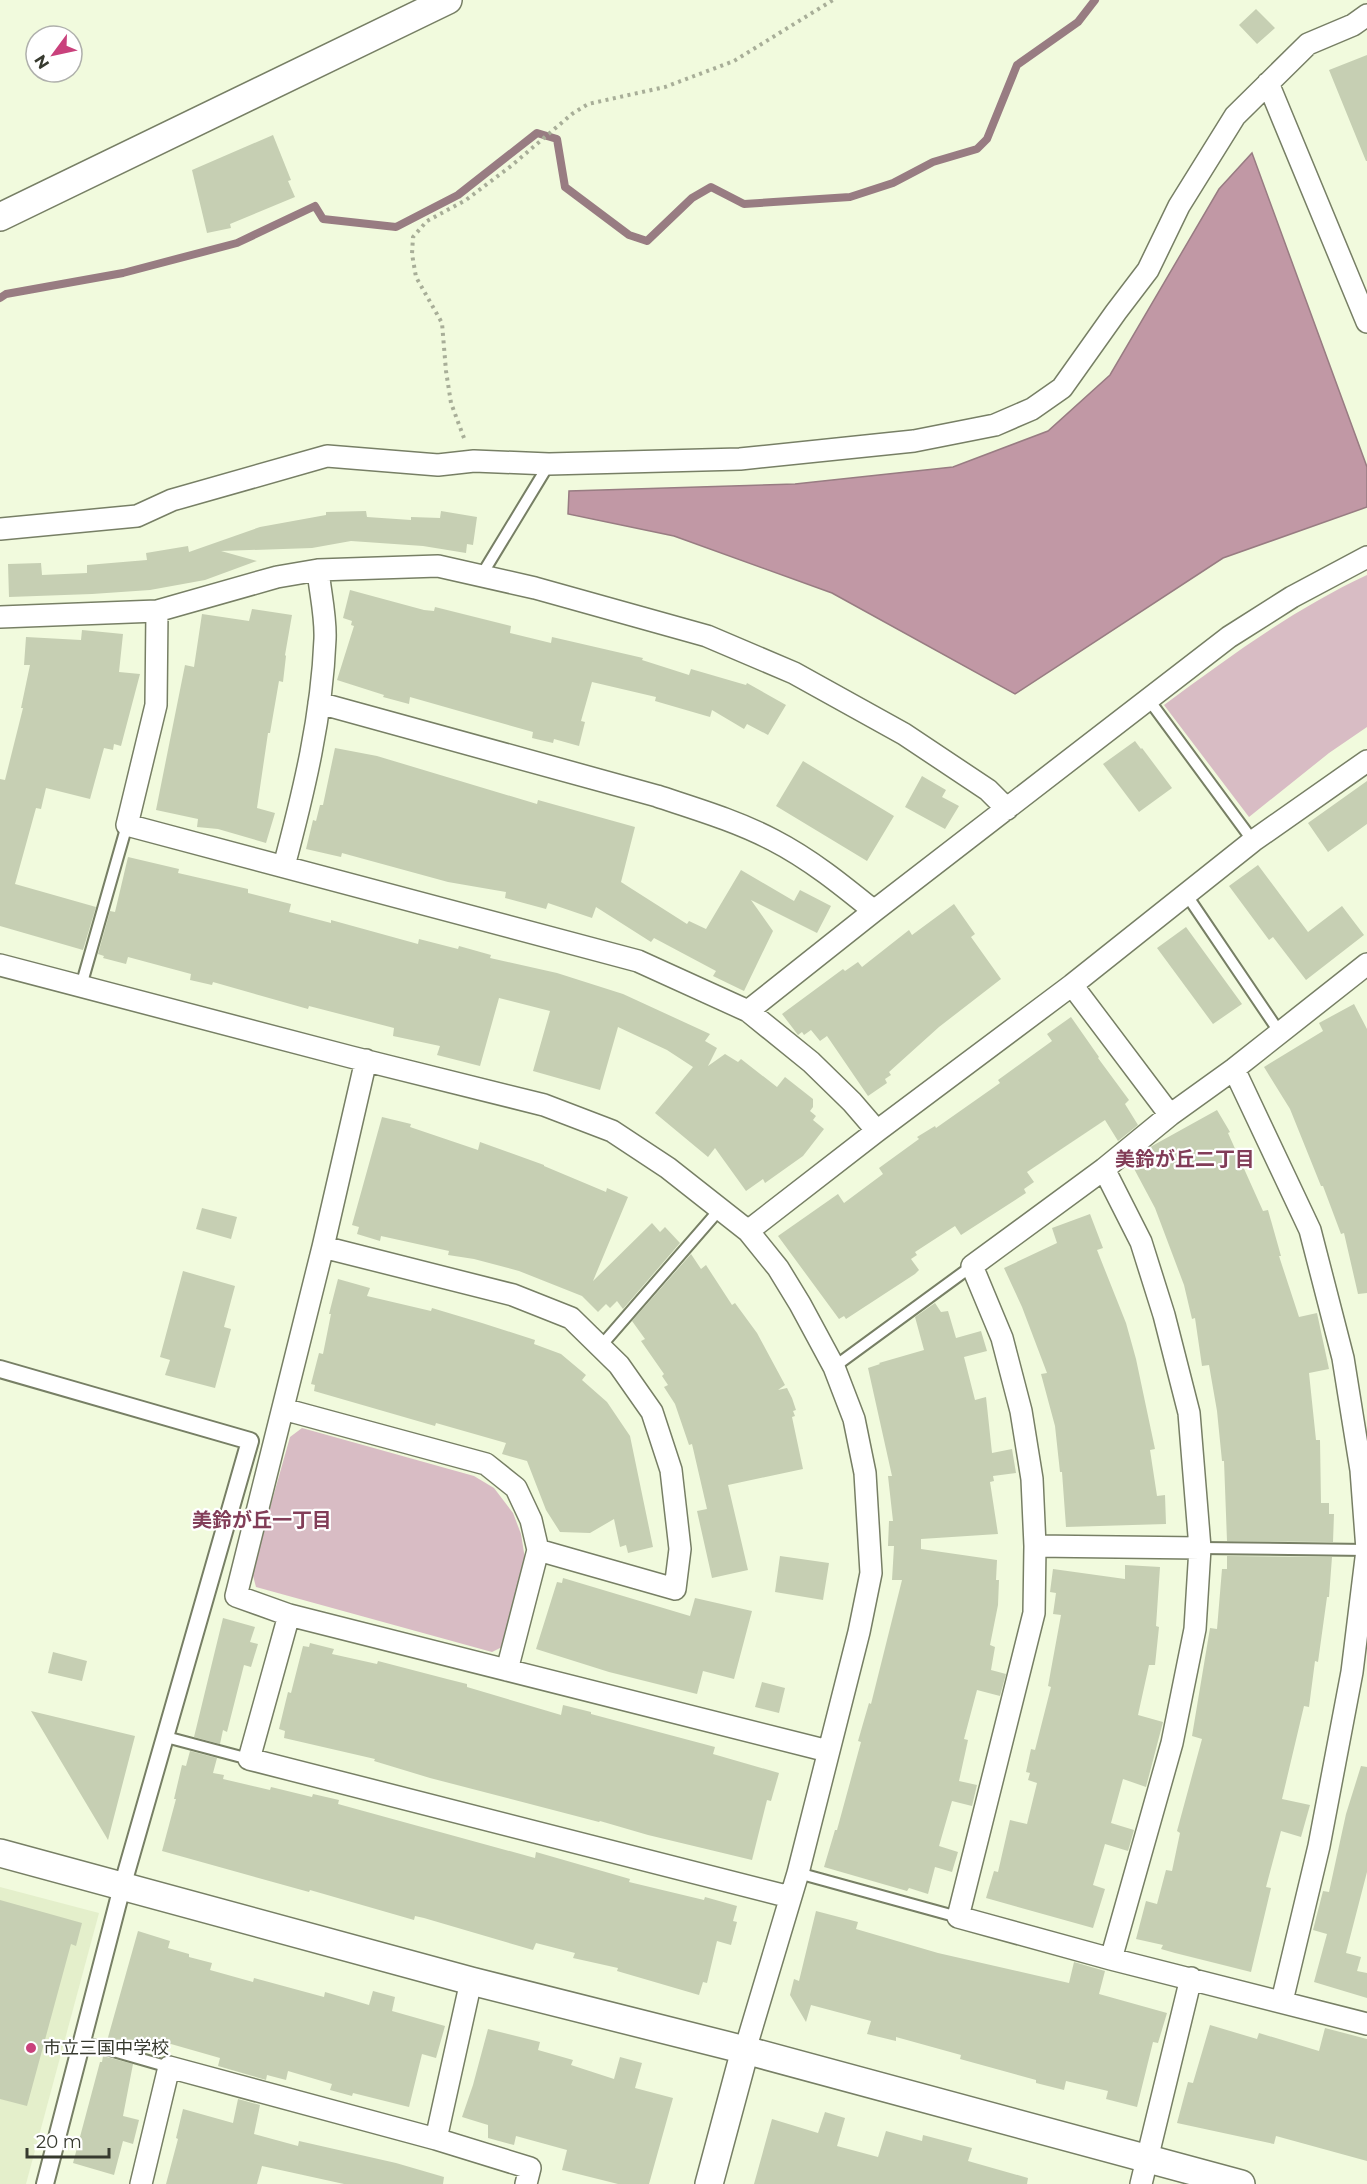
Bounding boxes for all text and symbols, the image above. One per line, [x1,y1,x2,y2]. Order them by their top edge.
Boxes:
north arrow [24,24,84,84]
text: N [30,51,53,72]
district label: 美鈴が丘二丁目 [1115,1147,1255,1171]
district label: 美鈴が丘一丁目 [192,1508,332,1532]
place label: 市立三国中学校 [43,2037,169,2059]
marker: 市立三国中学校 [24,2041,38,2055]
scale bar [27,2121,110,2159]
text: 20 m [36,2131,82,2153]

